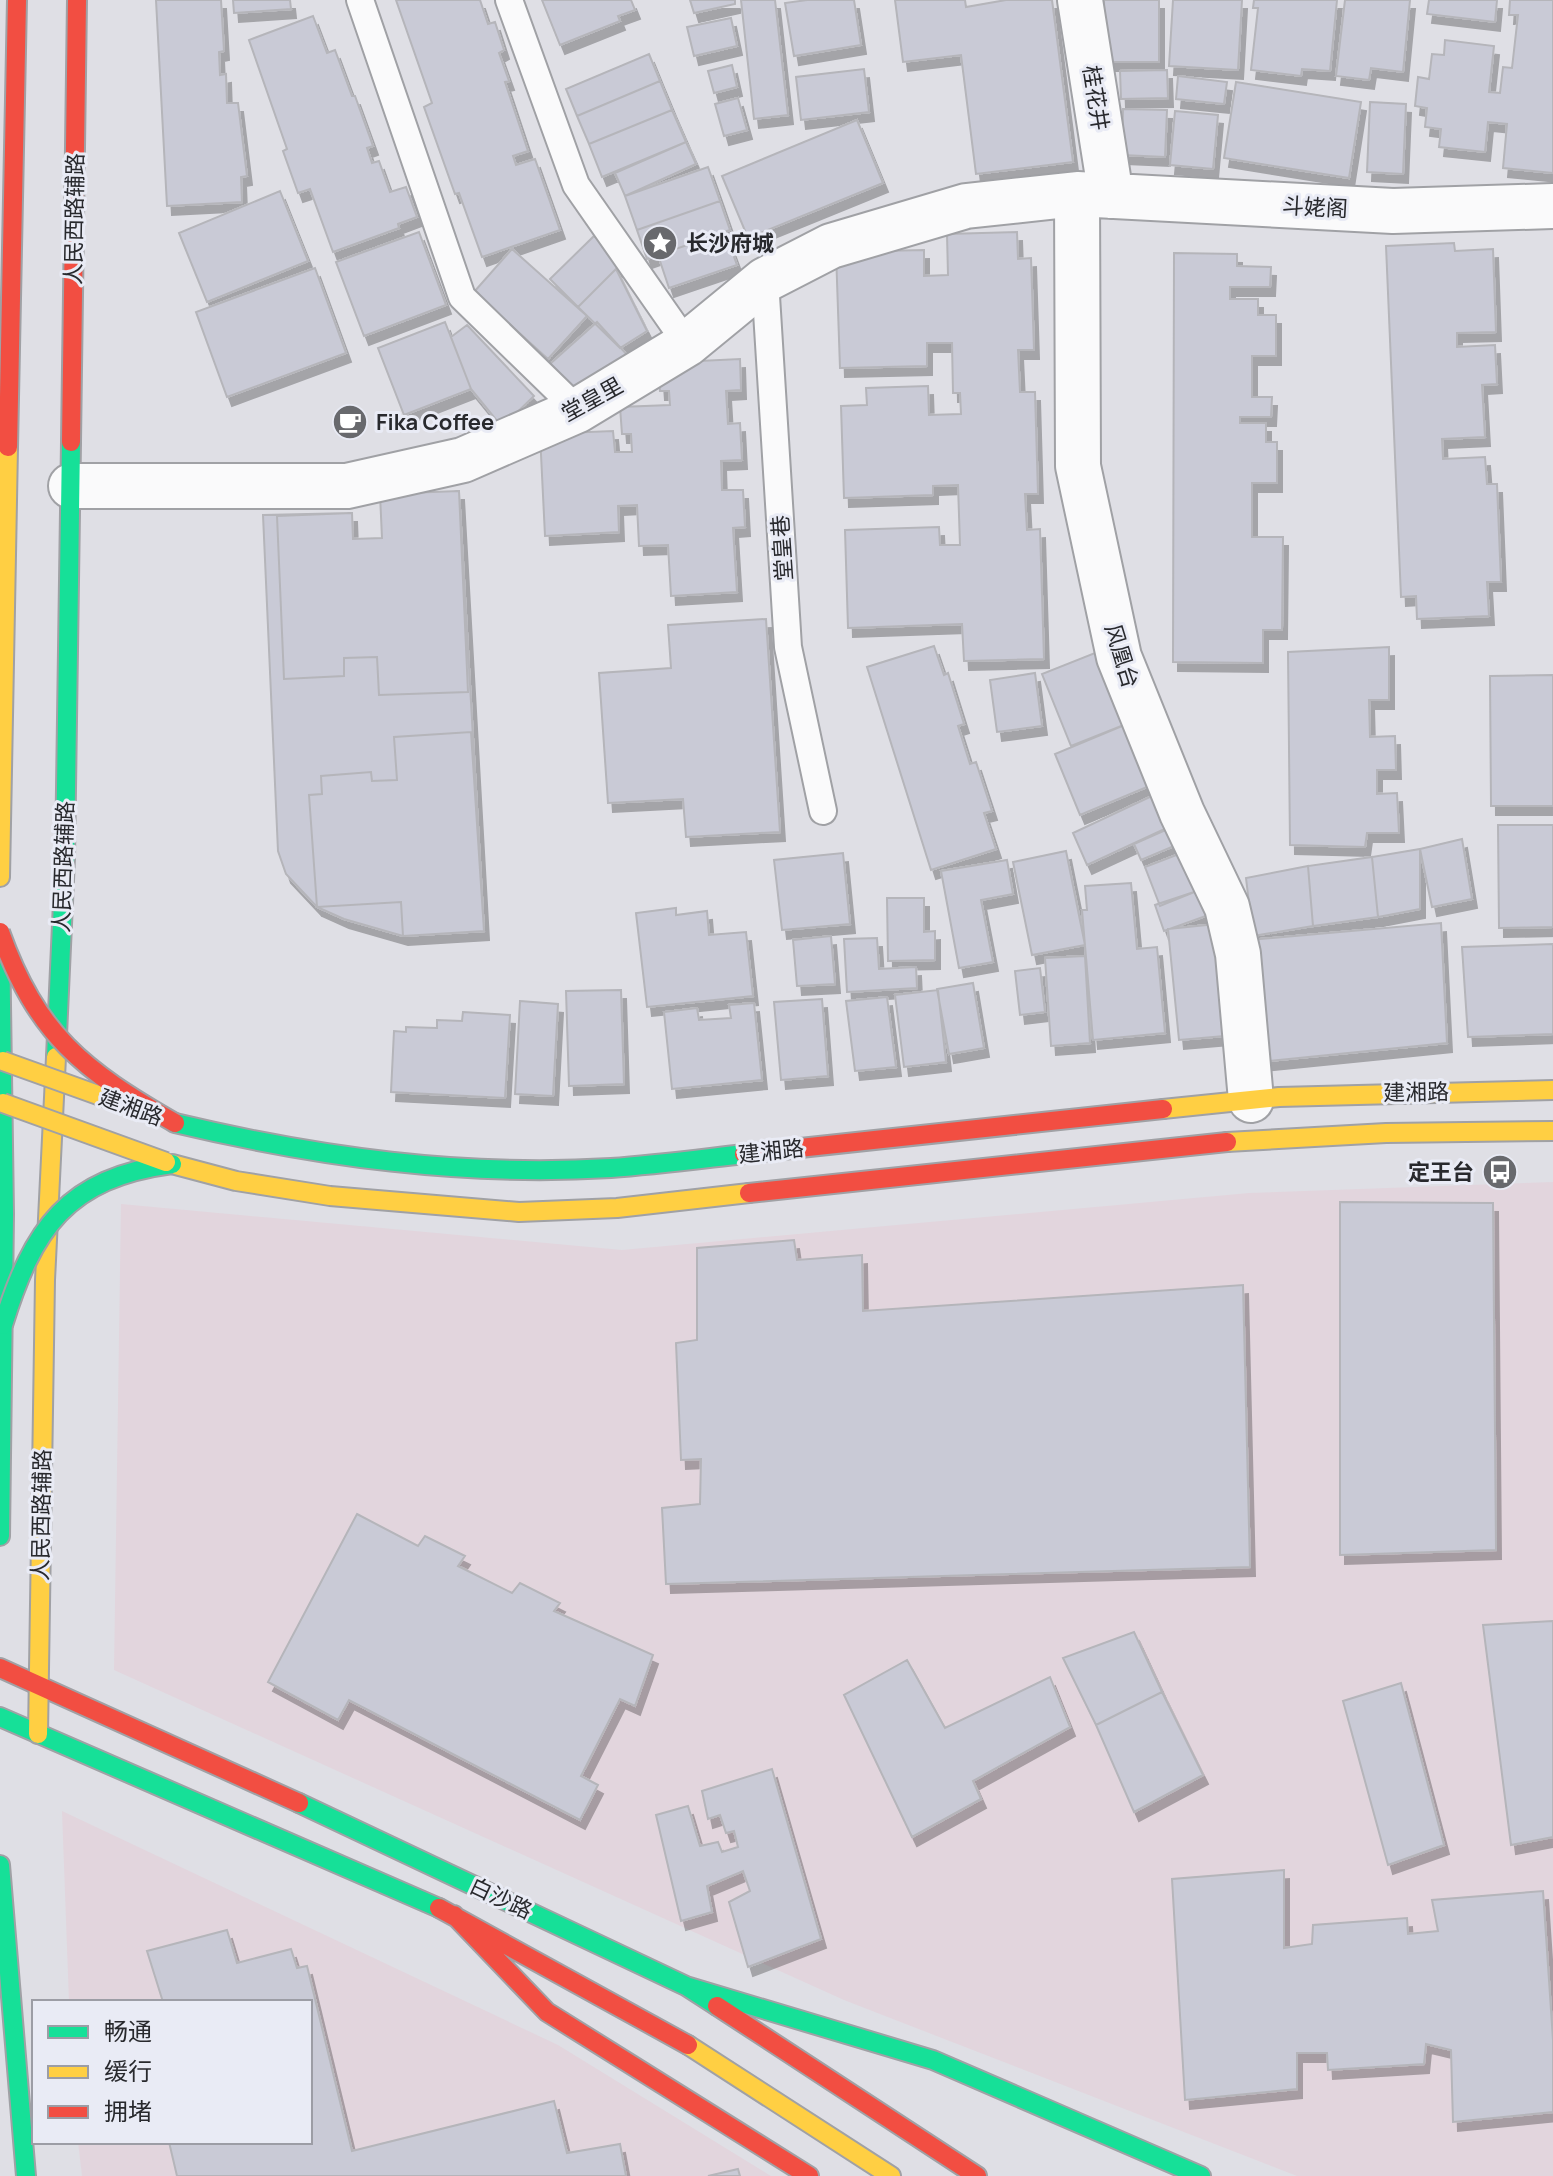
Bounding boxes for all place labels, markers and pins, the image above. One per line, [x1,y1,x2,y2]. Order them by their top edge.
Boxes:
place icon: 长沙府城 [641,224,679,262]
place label: 长沙府城 [686,228,774,258]
cafe icon: Fika Coffee [331,403,369,441]
place label: Fika Coffee [376,407,494,437]
bus stop icon: 定王台 [1481,1153,1519,1191]
place label: 定王台 [1408,1157,1474,1187]

